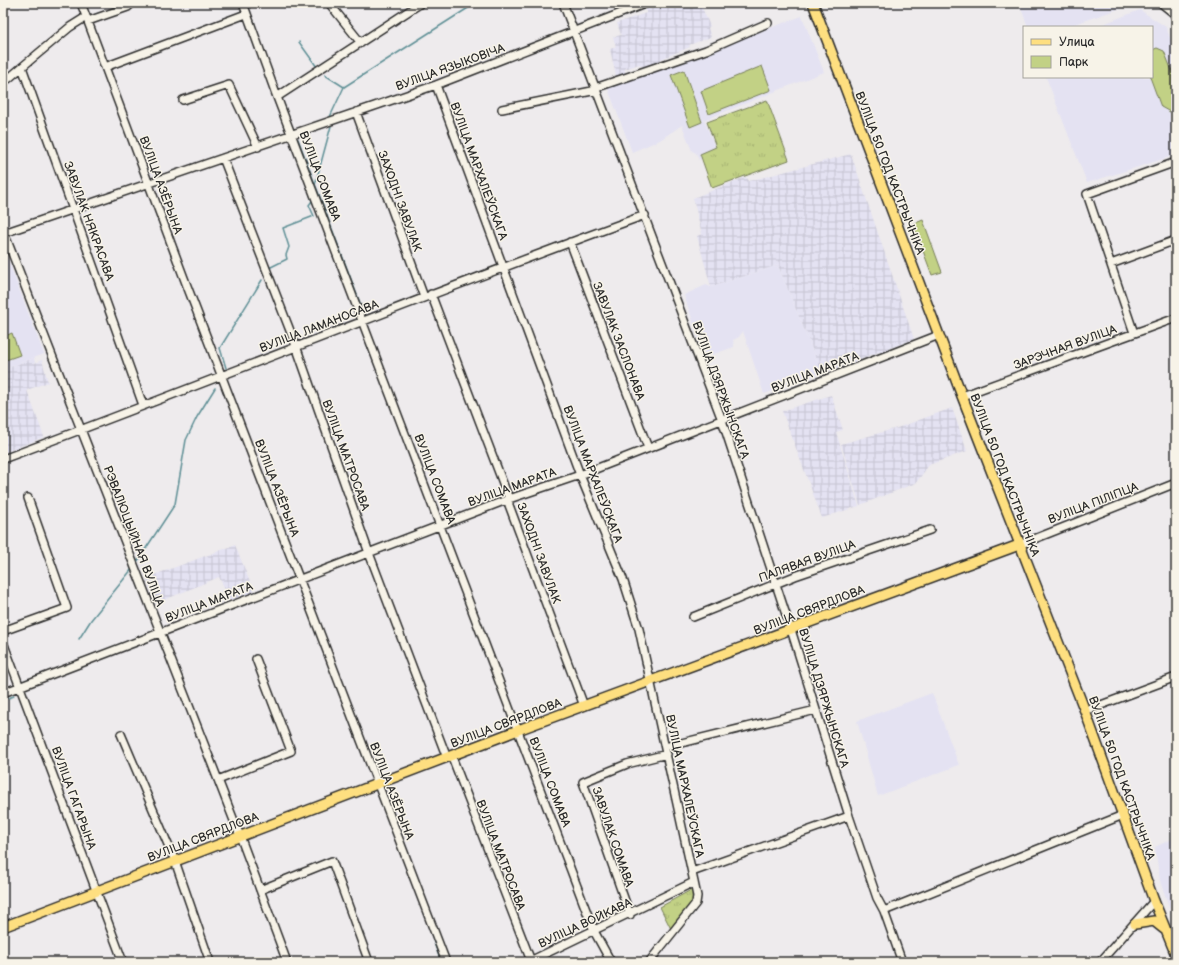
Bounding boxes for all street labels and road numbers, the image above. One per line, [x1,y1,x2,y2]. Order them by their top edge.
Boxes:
street label: ВУЛІЦА ЯЗЫКОВІЧА [394,41,507,94]
street label: ВУЛІЦА 50 ГОД КАСТРЫЧНІКА [852,90,928,257]
street label: ВУЛІЦА МАРХАЛЕЎСКАГА [447,100,512,243]
street label: ВУЛІЦА СОМАВА [295,129,344,224]
street label: ВУЛІЦА АЗЁРЫНА [136,134,186,237]
street label: ЗАХОДНІ ЗАВУЛАК [374,149,425,254]
street label: ЗАВУЛАК НЯКРАСАВА [60,159,117,284]
street label: ЗАВУЛАК ЗАСЛОНАВА [589,280,648,403]
street label: ВУЛІЦА ЛАМАНОСАВА [258,297,381,356]
street label: ВУЛІЦА ДЗЯРЖЫНСКАГА [689,320,753,462]
street label: ЗАРЭЧНАЯ ВУЛІЦА [1012,322,1119,373]
street label: ВУЛІЦА МАРАТА [769,349,862,396]
street label: ВУЛІЦА 50 ГОД КАСТРЫЧНІКА [967,392,1043,559]
street label: ВУЛІЦА МАТРОСАВА [318,398,373,513]
street label: ВУЛІЦА МАРХАЛЕЎСКАГА [559,403,627,546]
street label: ВУЛІЦА СОМАВА [410,432,459,527]
street label: ВУЛІЦА АЗЁРЫНА [251,437,303,540]
street label: РЭВАЛЮЦЫЙНАЯ ВУЛІЦА [100,464,168,609]
street label: ВУЛІЦА МАРАТА [466,464,559,510]
street label: ВУЛІЦА ПІЛІПЦА [1046,479,1141,528]
street label: ЗАХОДНІ ЗАВУЛАК [513,501,564,606]
street label: ПАЛЯВАЯ ВУЛІЦА [757,537,858,586]
street label: ВУЛІЦА МАРАТА [163,579,256,626]
street label: ВУЛІЦА СВЯРДЛОВА [752,582,867,639]
street label: ВУЛІЦА ДЗЯРЖЫНСКАГА [795,627,852,770]
street label: ВУЛІЦА 50 ГОД КАСТРЫЧНІКА [1085,694,1158,863]
street label: ВУЛІЦА СВЯРДЛОВА [449,695,564,752]
street label: ВУЛІЦА МАРХАЛЕЎСКАГА [662,713,708,860]
street label: ВУЛІЦА СОМАВА [525,735,574,830]
street label: ВУЛІЦА АЗЁРЫНА [366,740,418,843]
street label: ВУЛІЦА ГАГАРЫНА [48,745,99,852]
street label: ЗАВУЛАК СОМАВА [588,785,637,890]
street label: ВУЛІЦА МАТРОСАВА [473,798,529,913]
street label: ВУЛІЦА СВЯРДЛОВА [146,809,261,866]
street label: ВУЛІЦА ВОЙКАВА [536,895,635,952]

